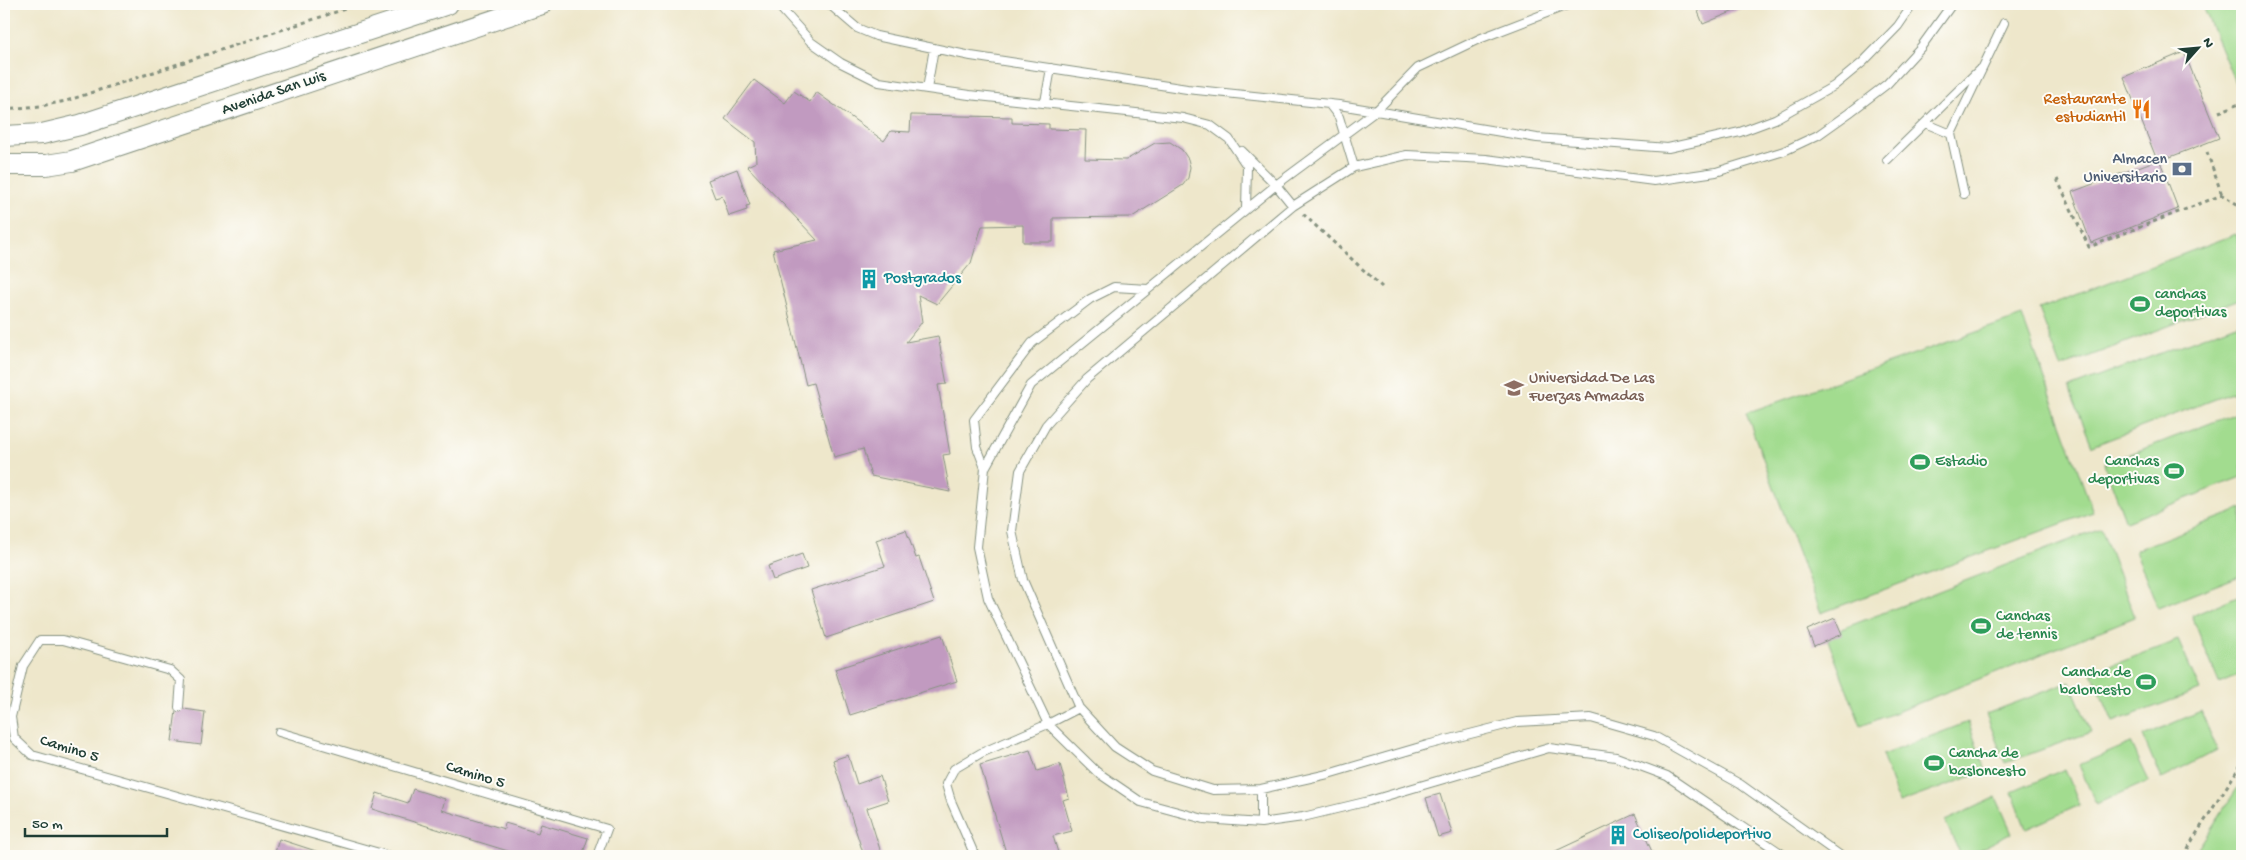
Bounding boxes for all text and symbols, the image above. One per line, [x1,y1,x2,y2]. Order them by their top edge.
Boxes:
north arrow [2174,22,2224,72]
text: N [2198,35,2217,51]
street label: Avenida San Luis [220,67,329,121]
place label: Restaurante estudiantil [2044,91,2127,128]
restaurant icon: Restaurante estudiantil [2130,98,2152,120]
place label: Almacen Universitario [2084,151,2167,188]
bank icon: Almacen Universitario [2171,158,2193,180]
building icon: Postgrados [858,268,880,290]
place label: Postgrados [883,270,962,289]
place label: canchas deportivas [2155,286,2227,323]
sports icon: canchas deportivas [2129,293,2151,315]
place label: Universidad De Las Fuerzas Armadas [1528,370,1655,407]
school or university icon: Universidad De Las Fuerzas Armadas [1503,377,1525,399]
sports icon: Estadio [1909,451,1931,473]
place label: Estadio [1935,453,1987,472]
place label: Canchas deportivas [2088,453,2160,490]
sports icon: Canchas deportivas [2163,460,2185,482]
place label: Canchas de tennis [1996,608,2058,645]
sports icon: Canchas de tennis [1970,615,1992,637]
place label: Cancha de baloncesto [2060,664,2132,701]
sports icon: Cancha de baloncesto [2135,671,2157,693]
street label: Camino 5 [37,732,101,768]
place label: Cancha de basloncesto [1949,745,2026,782]
sports icon: Cancha de basloncesto [1923,752,1945,774]
street label: Camino 5 [443,758,507,794]
scale bar [25,805,168,837]
text: 50 m [32,816,63,834]
building icon: Coliseo/polideportivo [1607,824,1629,846]
place label: Coliseo/polideportivo [1633,826,1771,845]

